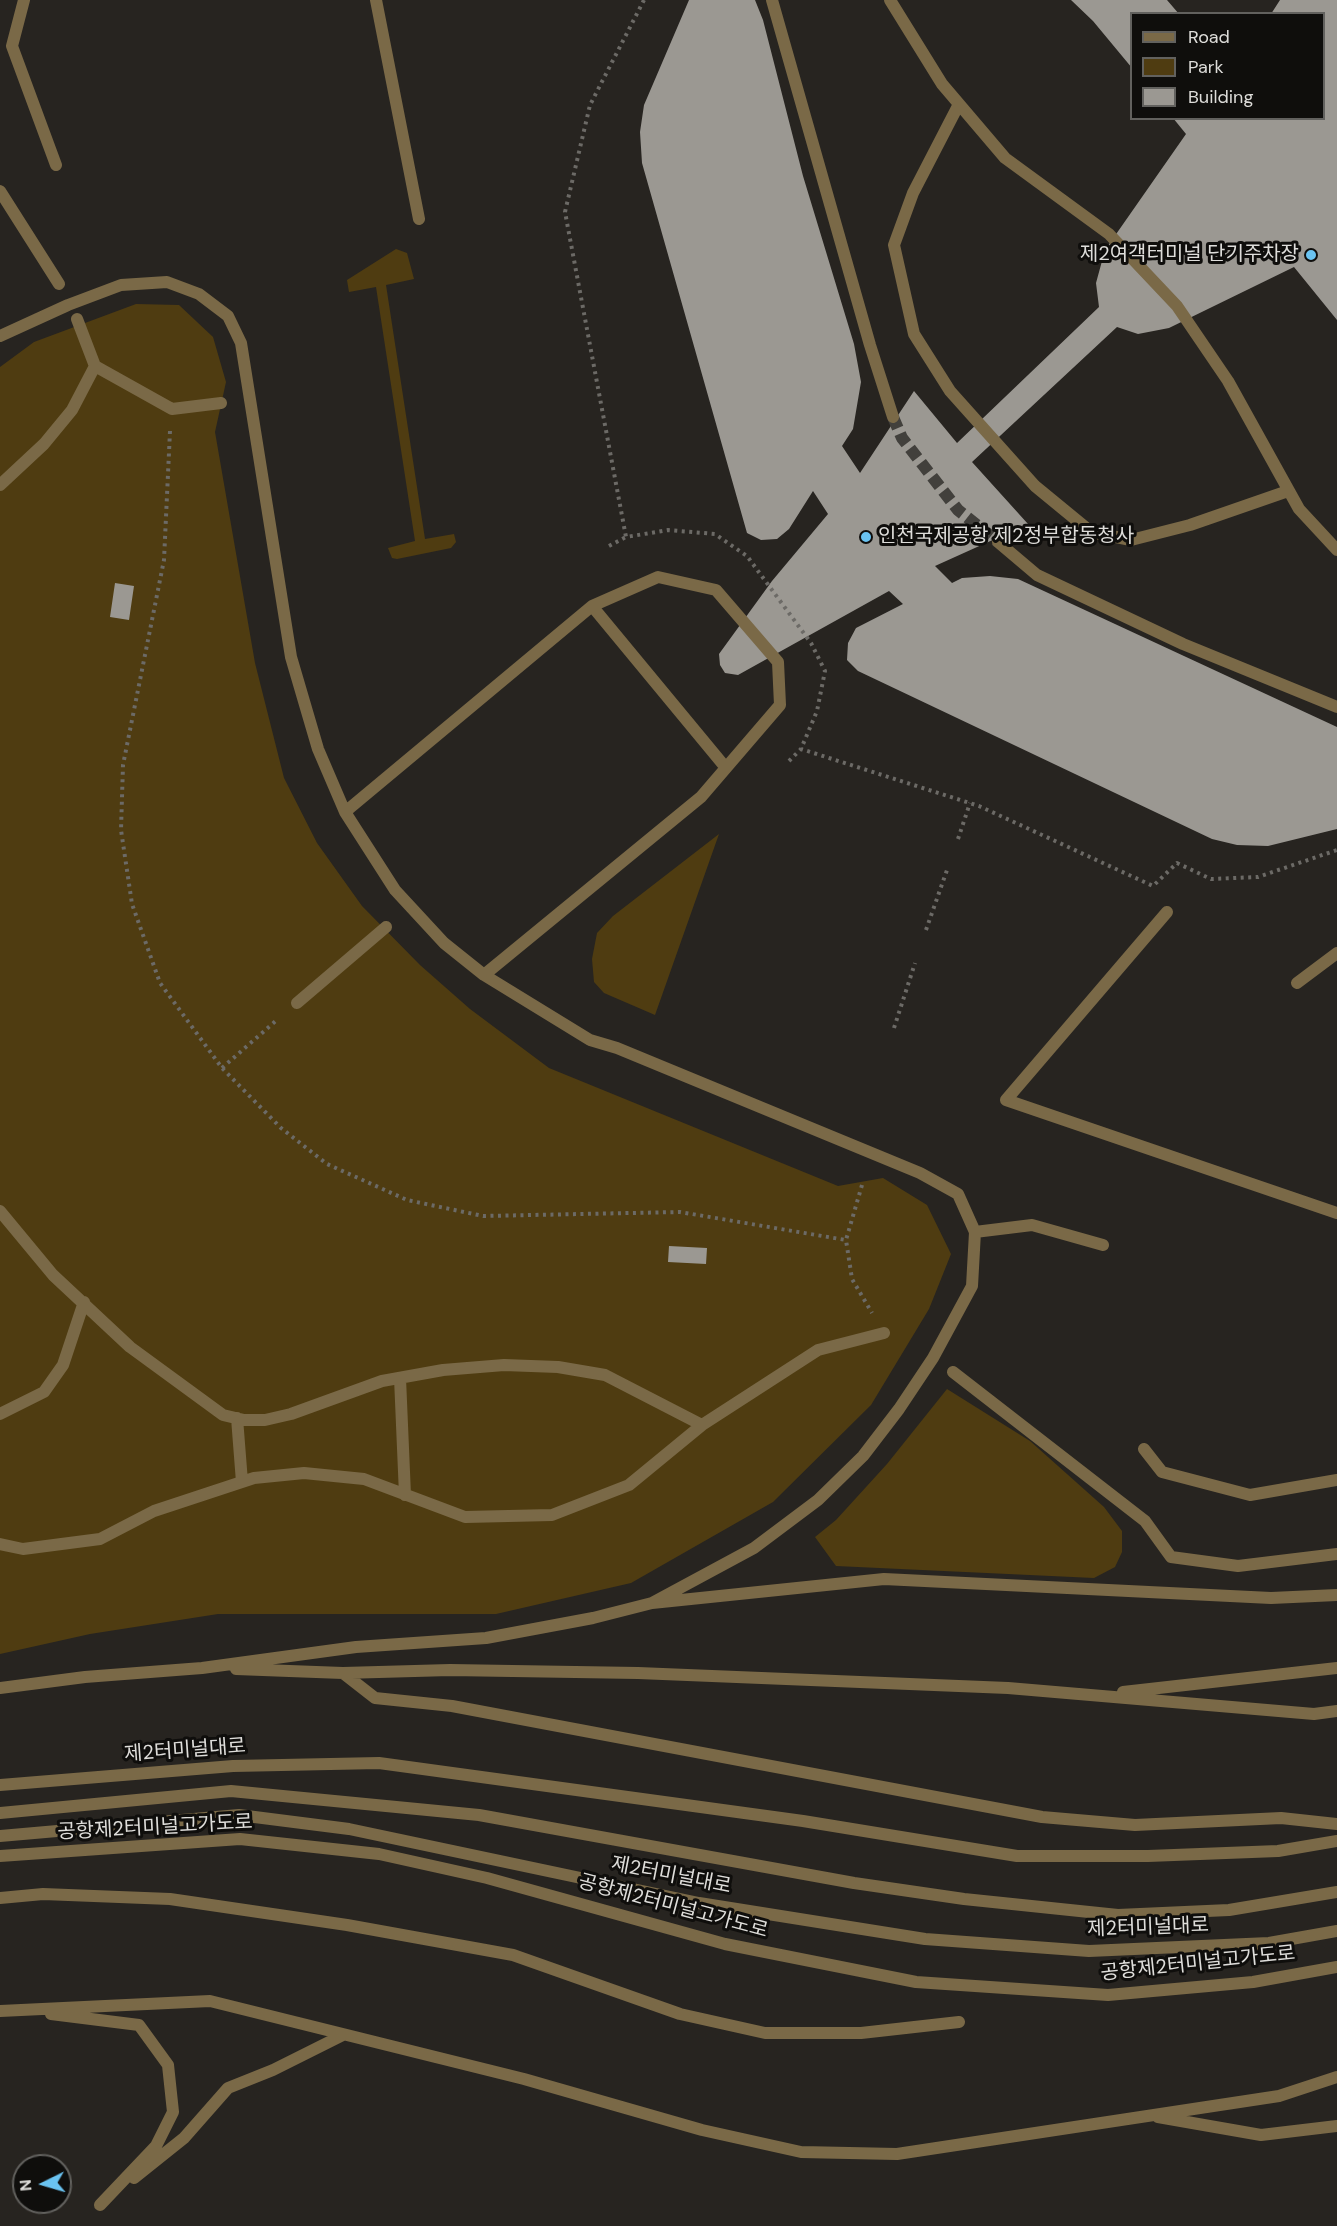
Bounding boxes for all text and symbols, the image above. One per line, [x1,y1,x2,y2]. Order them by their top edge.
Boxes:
legend [1130,12,1325,120]
text: Road [1188,25,1230,49]
text: Park [1188,55,1224,79]
text: Building [1188,85,1253,109]
place label: 제2여객터미널 단기주차장 [1080,243,1299,267]
marker: 제2여객터미널 단기주차장 [1304,248,1318,262]
place label: 인천국제공항 제2정부합동청사 [878,525,1134,549]
marker: 인천국제공항 제2정부합동청사 [859,530,873,544]
street label: 제2터미널대로 [123,1735,247,1767]
street label: 공항제2터미널고가도로 [57,1811,253,1845]
street label: 제2터미널대로 [609,1853,733,1899]
street label: 공항제2터미널고가도로 [575,1870,771,1944]
street label: 제2터미널대로 [1087,1914,1209,1942]
street label: 공항제2터미널고가도로 [1100,1942,1296,1986]
north arrow [12,2154,72,2214]
text: N [15,2179,37,2192]

